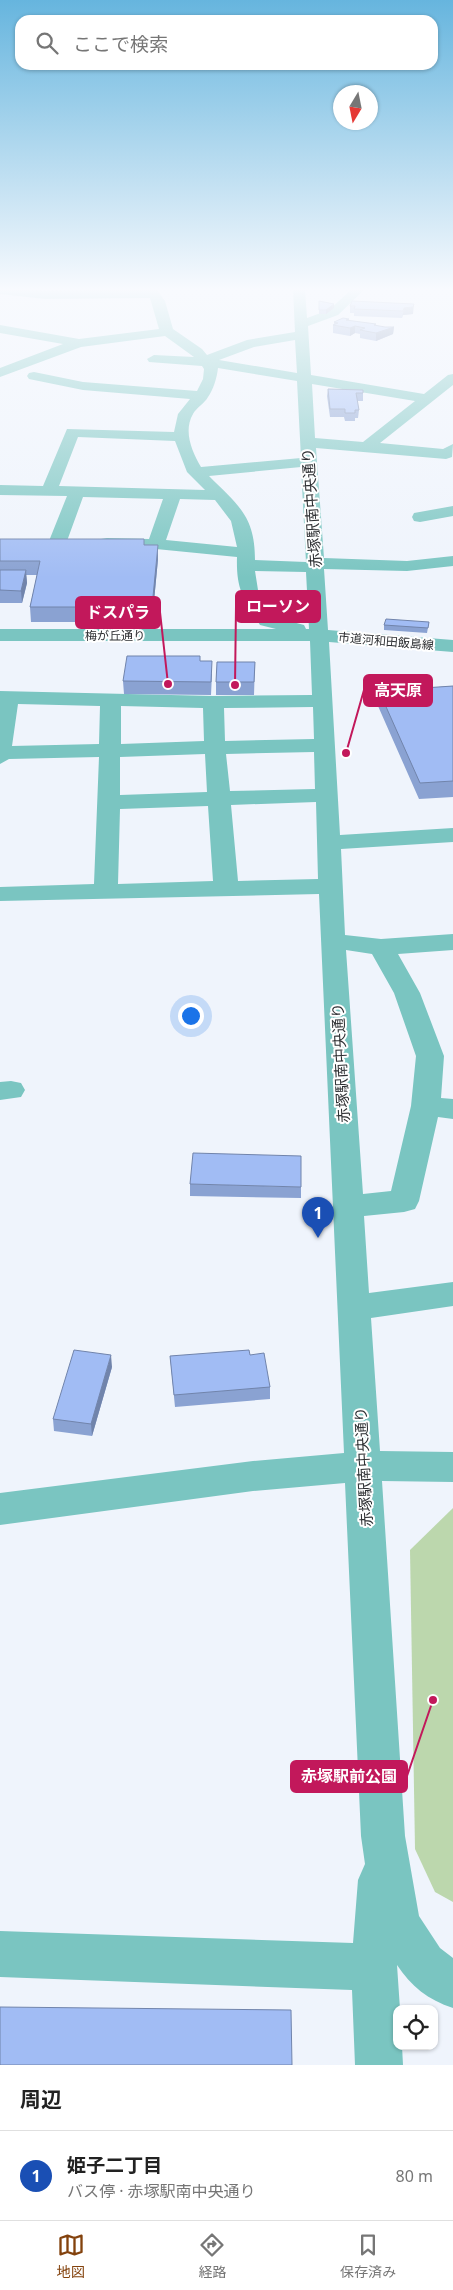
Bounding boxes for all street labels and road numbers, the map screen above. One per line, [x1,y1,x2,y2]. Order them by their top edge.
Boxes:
street label: 赤塚駅南中央通り [297,447,325,569]
street label: 梅が丘通り [85,627,145,644]
street label: 市道河和田飯島線 [337,628,435,654]
street label: 赤塚駅南中央通り [327,1003,353,1123]
street label: 赤塚駅南中央通り [350,1407,376,1527]

